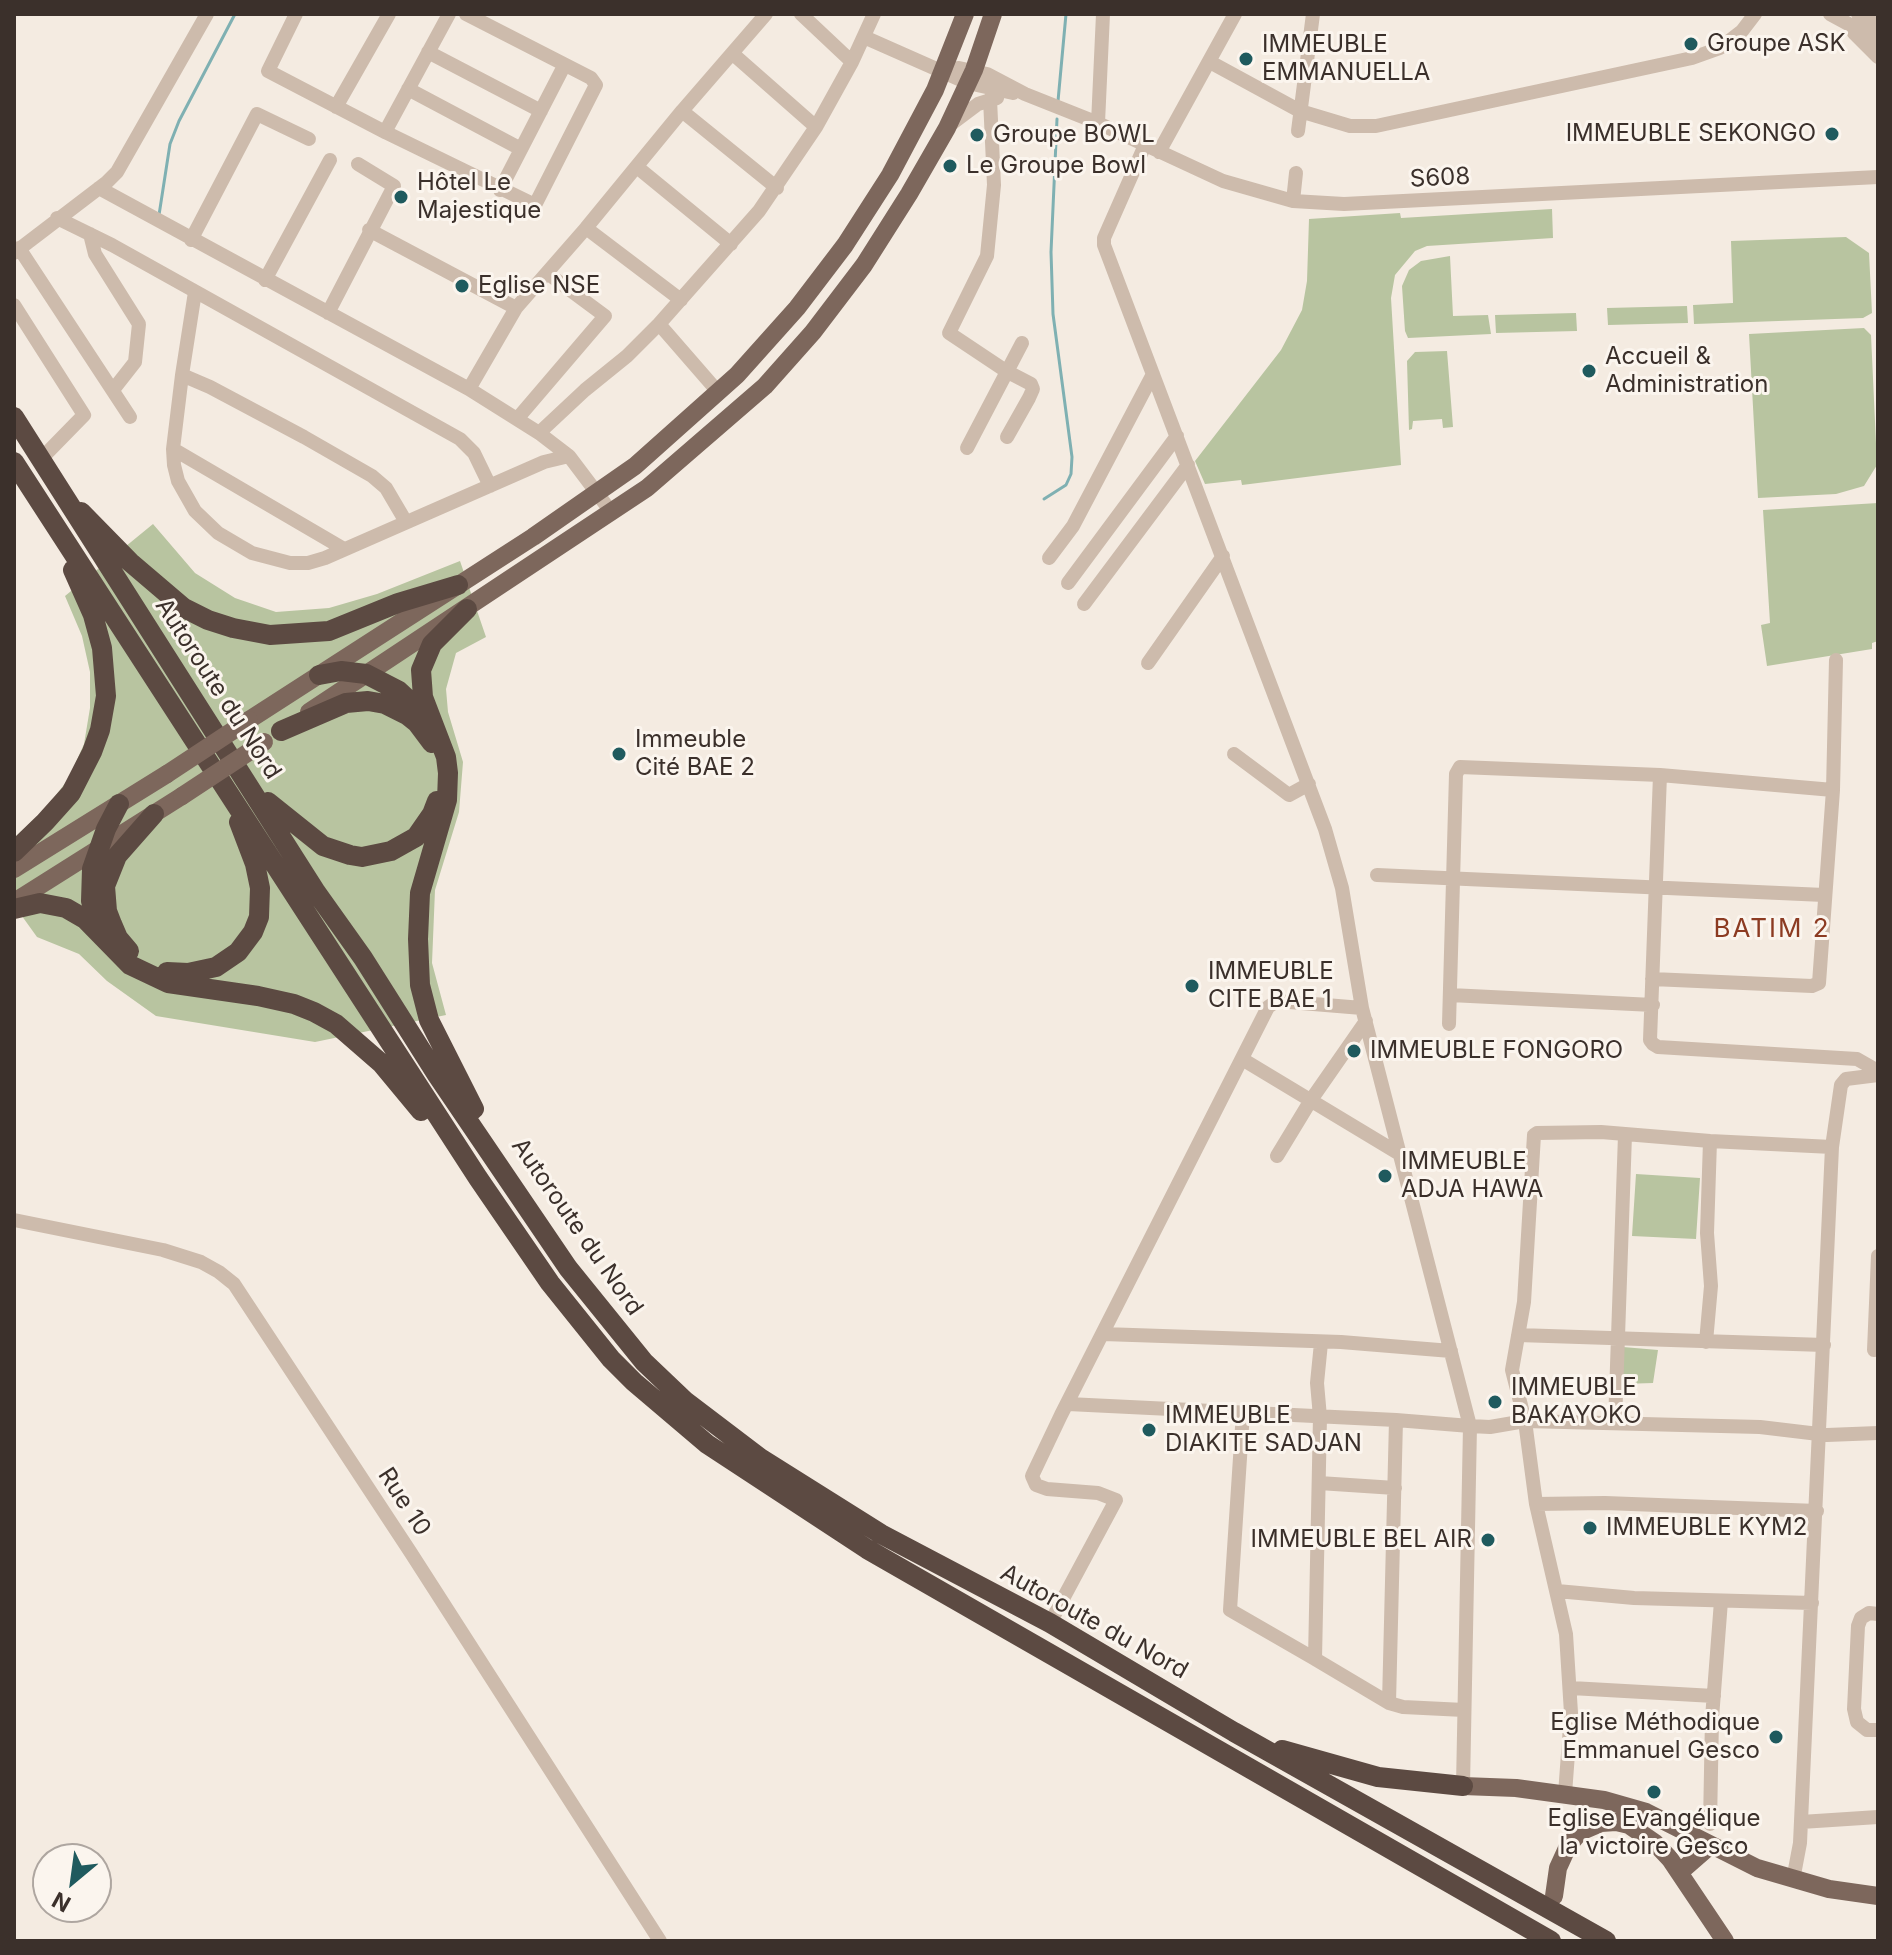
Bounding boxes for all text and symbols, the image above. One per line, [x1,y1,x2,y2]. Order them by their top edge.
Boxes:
place label: Groupe ASK [1707,30,1846,58]
place label: IMMEUBLE EMMANUELLA [1262,31,1430,87]
marker: Groupe ASK [1682,35,1700,53]
marker: IMMEUBLE EMMANUELLA [1237,50,1255,68]
place label: IMMEUBLE SEKONGO [1566,120,1816,148]
place label: Groupe BOWL [993,121,1155,149]
marker: IMMEUBLE SEKONGO [1823,125,1841,143]
marker: Groupe BOWL [968,126,986,144]
place label: Le Groupe Bowl [966,152,1146,180]
marker: Le Groupe Bowl [941,157,959,175]
street label: S608 [1409,162,1471,194]
place label: Hôtel Le Majestique [417,169,541,225]
marker: Hôtel Le Majestique [392,188,410,206]
place label: Eglise NSE [478,272,600,300]
marker: Eglise NSE [453,277,471,295]
place label: Accueil & Administration [1605,343,1768,399]
marker: Accueil & Administration [1580,362,1598,380]
street label: Autoroute du Nord [149,593,287,785]
place label: Immeuble Cité BAE 2 [635,726,755,782]
marker: Immeuble Cité BAE 2 [610,745,628,763]
district label: BATIM 2 [1713,913,1831,945]
place label: IMMEUBLE CITE BAE 1 [1208,958,1334,1014]
marker: IMMEUBLE CITE BAE 1 [1183,977,1201,995]
place label: IMMEUBLE FONGORO [1370,1037,1623,1065]
marker: IMMEUBLE FONGORO [1345,1042,1363,1060]
street label: Autoroute du Nord [505,1133,649,1321]
place label: IMMEUBLE ADJA HAWA [1401,1148,1543,1204]
marker: IMMEUBLE ADJA HAWA [1376,1167,1394,1185]
place label: IMMEUBLE BAKAYOKO [1511,1374,1642,1430]
marker: IMMEUBLE BAKAYOKO [1486,1393,1504,1411]
place label: IMMEUBLE DIAKITE SADJAN [1165,1402,1362,1458]
marker: IMMEUBLE DIAKITE SADJAN [1140,1421,1158,1439]
street label: Rue 10 [371,1463,437,1541]
place label: IMMEUBLE KYM2 [1606,1514,1807,1542]
marker: IMMEUBLE KYM2 [1581,1519,1599,1537]
place label: IMMEUBLE BEL AIR [1251,1526,1472,1554]
marker: IMMEUBLE BEL AIR [1479,1531,1497,1549]
street label: Autoroute du Nord [995,1559,1193,1685]
place label: Eglise Méthodique Emmanuel Gesco [1550,1709,1760,1765]
marker: Eglise Méthodique Emmanuel Gesco [1767,1728,1785,1746]
marker: Eglise Evangélique la victoire Gesco [1645,1783,1663,1801]
place label: Eglise Evangélique la victoire Gesco [1548,1805,1760,1861]
north arrow [32,1843,112,1923]
text: N [48,1887,75,1918]

